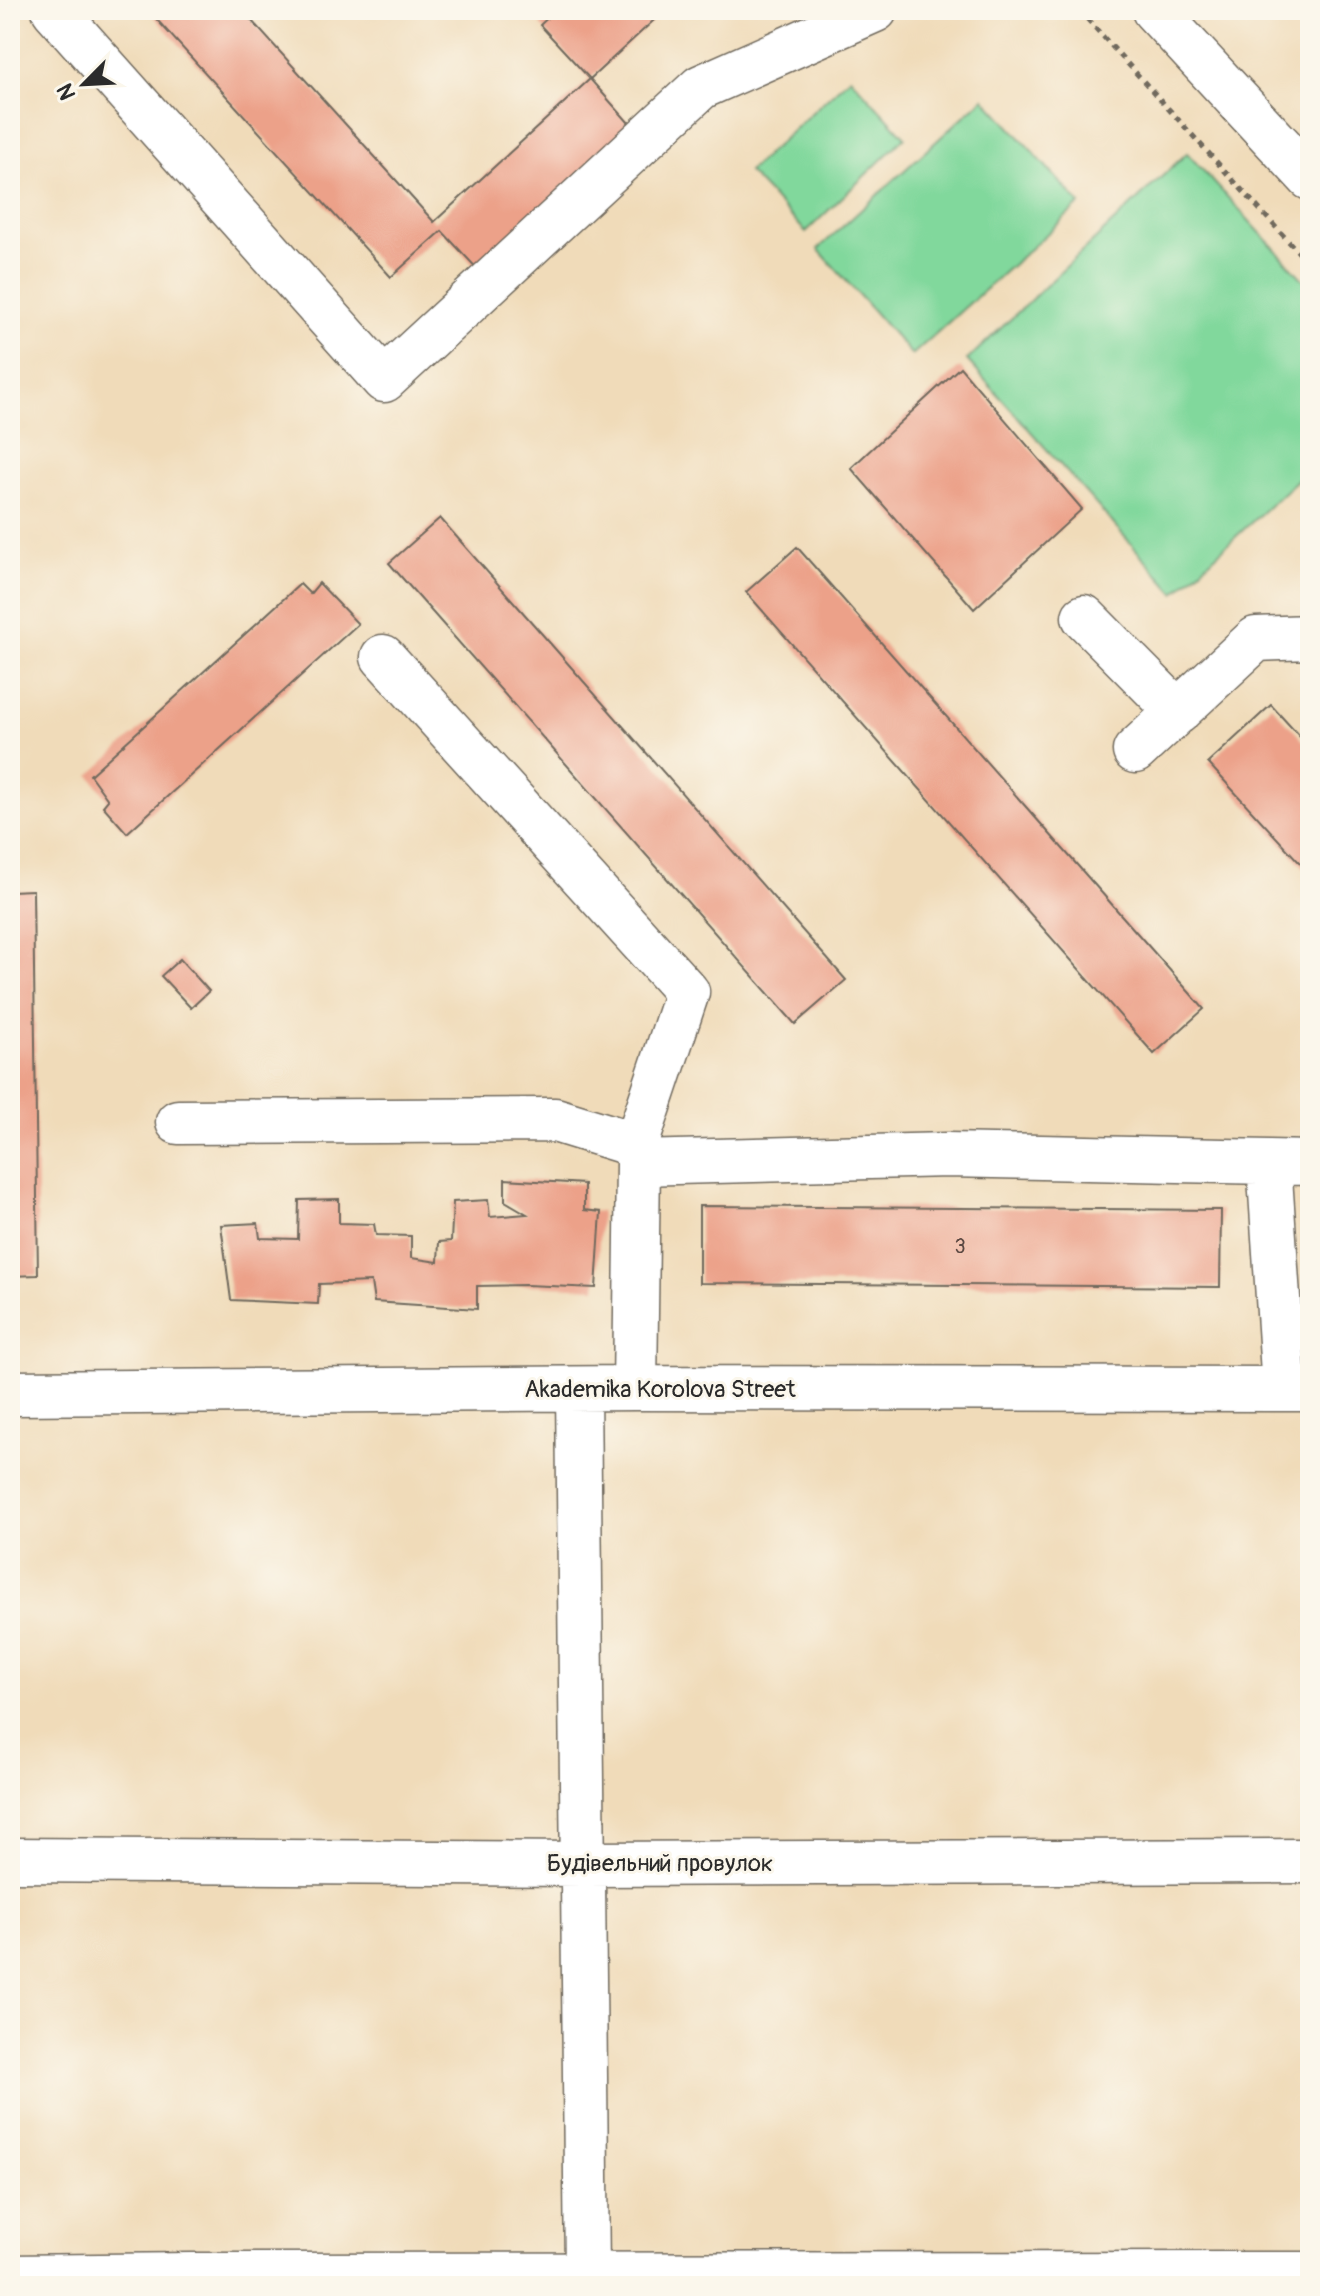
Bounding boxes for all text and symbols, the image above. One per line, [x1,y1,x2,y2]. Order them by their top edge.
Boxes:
north arrow [44,44,124,124]
text: N [51,79,82,104]
house number: 3 [954,1234,966,1259]
street label: Akademika Korolova Street [524,1375,796,1404]
street label: Будівельний провулок [547,1849,773,1878]

